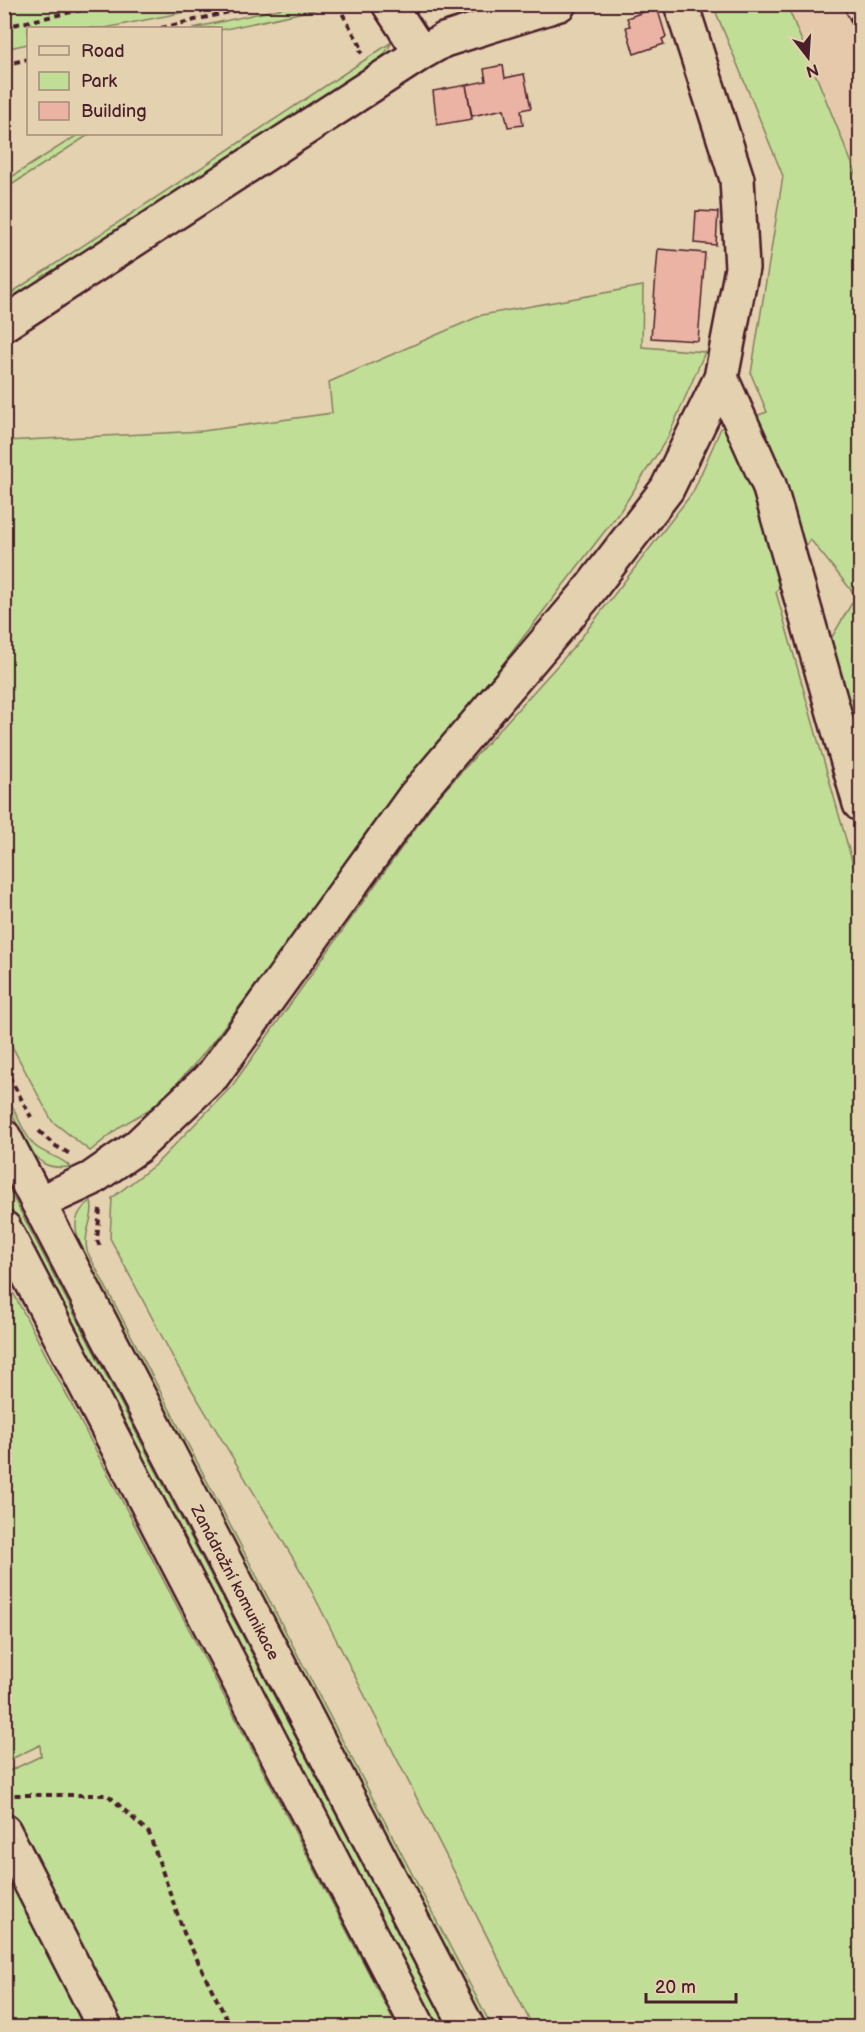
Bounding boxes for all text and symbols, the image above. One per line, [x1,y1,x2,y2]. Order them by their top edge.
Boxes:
legend [27,27,222,135]
north arrow [778,27,838,87]
text: Road [81,41,125,62]
text: N [803,59,820,81]
text: Park [81,71,117,92]
text: Building [81,101,147,122]
street label: Zanádražní komunikace [186,1501,283,1664]
scale bar [646,1966,736,2004]
text: 20 m [655,1977,696,1998]

